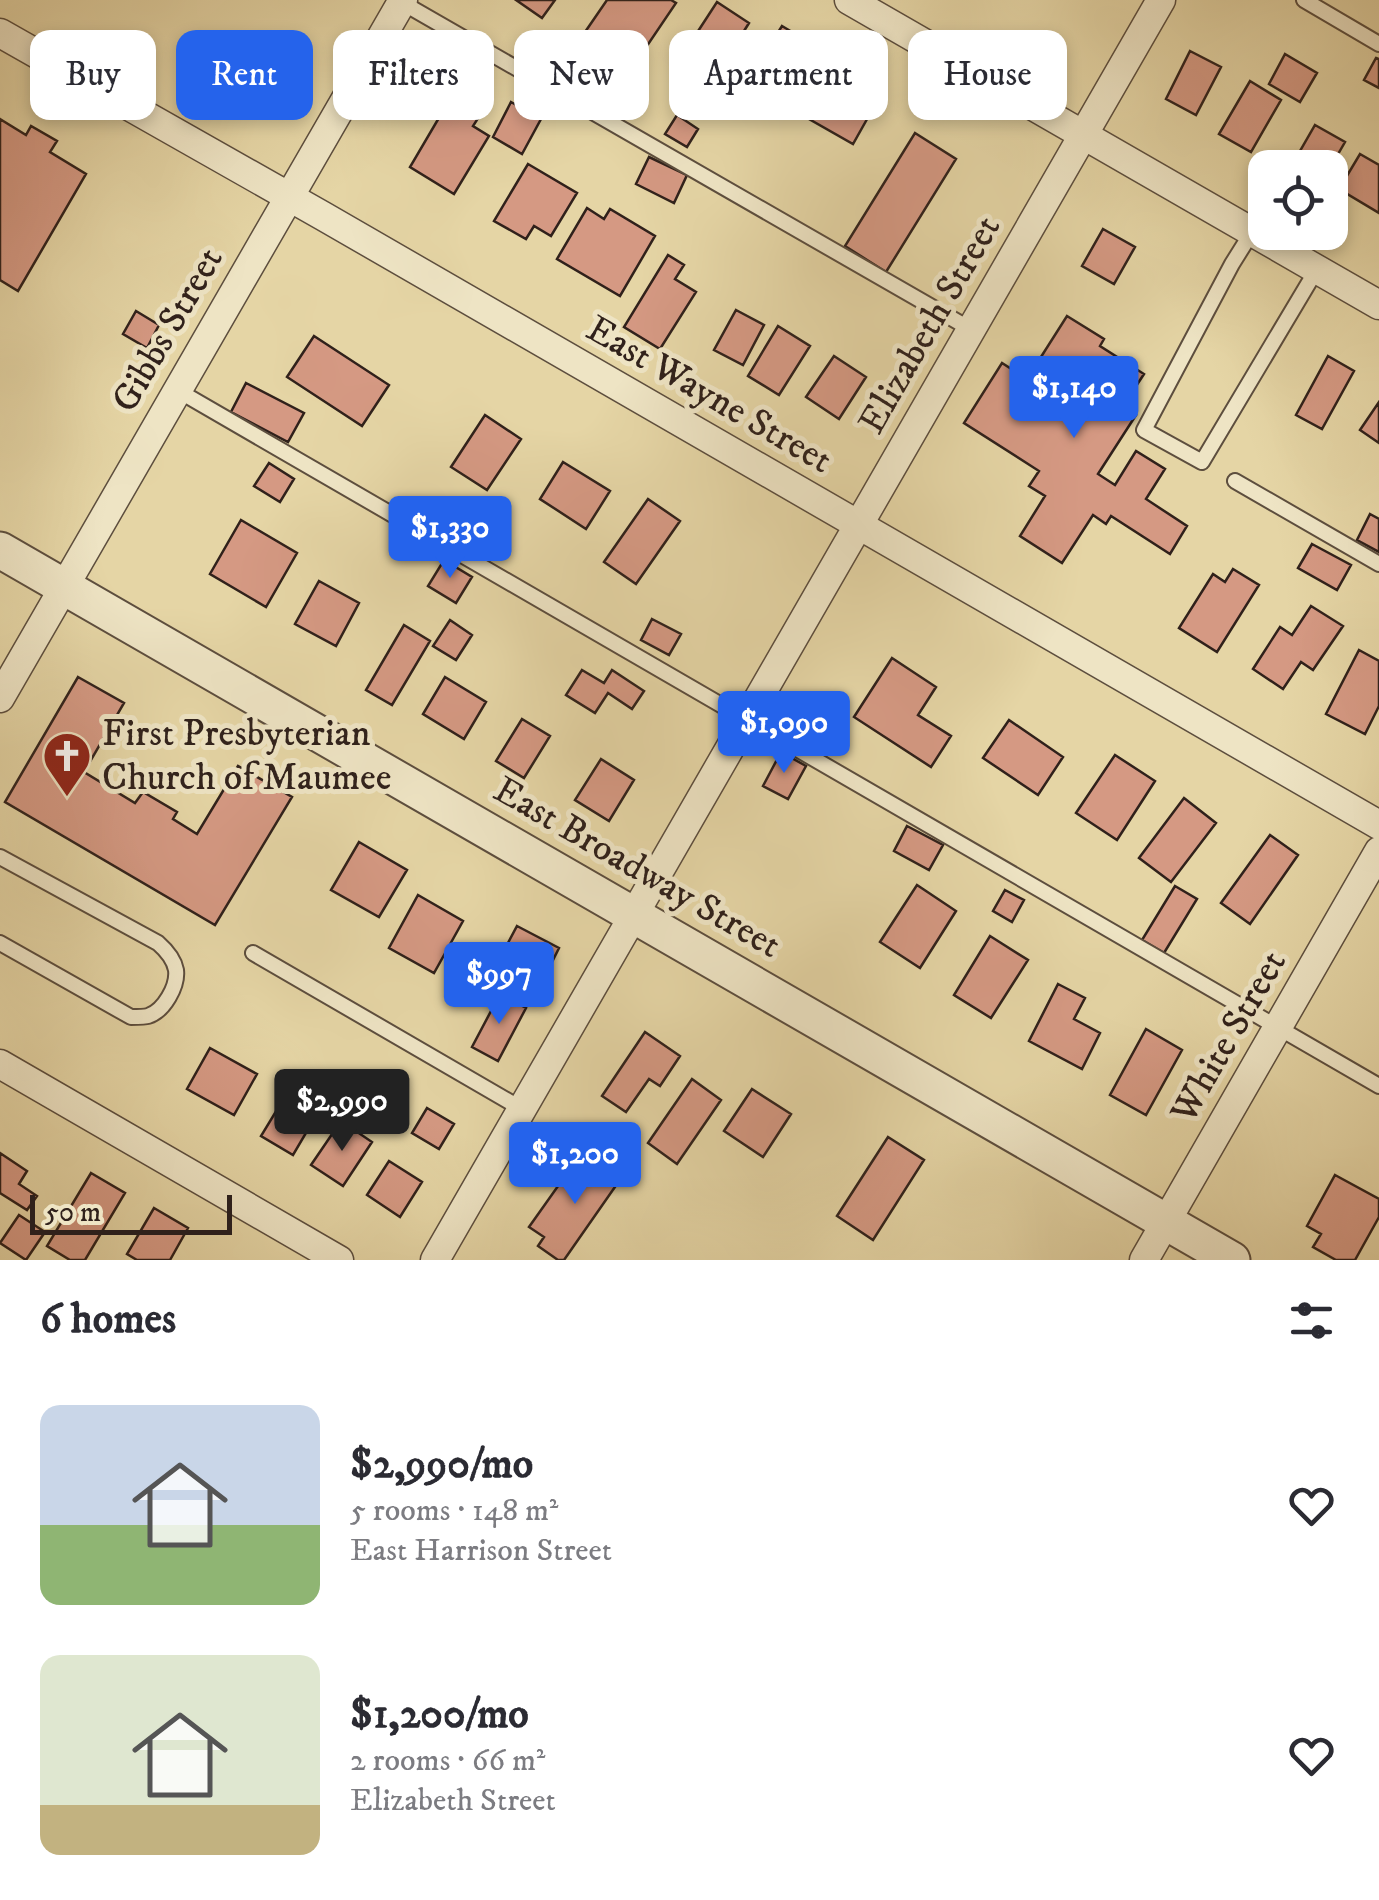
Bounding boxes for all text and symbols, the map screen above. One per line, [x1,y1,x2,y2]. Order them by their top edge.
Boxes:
chip: Buy [30,30,156,120]
chip: Rent [176,30,313,120]
chip: Filters [333,30,494,120]
chip: New [514,30,649,120]
chip: Apartment [669,30,888,120]
chip: House [908,30,1067,120]
map controls [1248,150,1348,250]
button: locate [1248,150,1348,250]
street label: Elizabeth Street [848,207,1012,443]
street label: Gibbs Street [102,239,234,421]
street label: East Wayne Street [577,305,841,485]
pin: $1,140 [993,356,1155,441]
text: $1,140 [1031,368,1117,408]
pin: $1,330 [369,496,531,581]
text: $1,330 [411,508,489,548]
pin: $1,090 [703,691,865,776]
text: $1,090 [740,703,828,743]
place label: First Presbyterian Church of Maumee [102,710,392,802]
church icon: First Presbyterian Church of Maumee [41,730,93,798]
street label: East Broadway Street [485,766,789,970]
pin: $997 [440,942,558,1027]
street label: White Street [1160,942,1298,1133]
text: $997 [466,954,532,994]
pin: $2,990 [261,1069,423,1154]
text: $2,990 [296,1081,388,1121]
pin: $1,200 [494,1122,656,1207]
text: $1,200 [531,1134,619,1174]
scale bar [30,1190,232,1234]
text: 50 m [45,1195,101,1230]
icon: filters [1284,1293,1339,1348]
text: 6 homes [40,1294,176,1346]
text: $2,990/mo [350,1439,533,1491]
icon: home [120,1445,240,1565]
icon: heart [1284,1478,1339,1533]
text: 5 rooms · 148 m² [350,1491,558,1531]
text: East Harrison Street [350,1531,612,1571]
text: $1,200/mo [350,1689,529,1741]
icon: home [120,1695,240,1815]
icon: heart [1284,1728,1339,1783]
text: 2 rooms · 66 m² [350,1741,545,1781]
text: Elizabeth Street [350,1781,556,1821]

